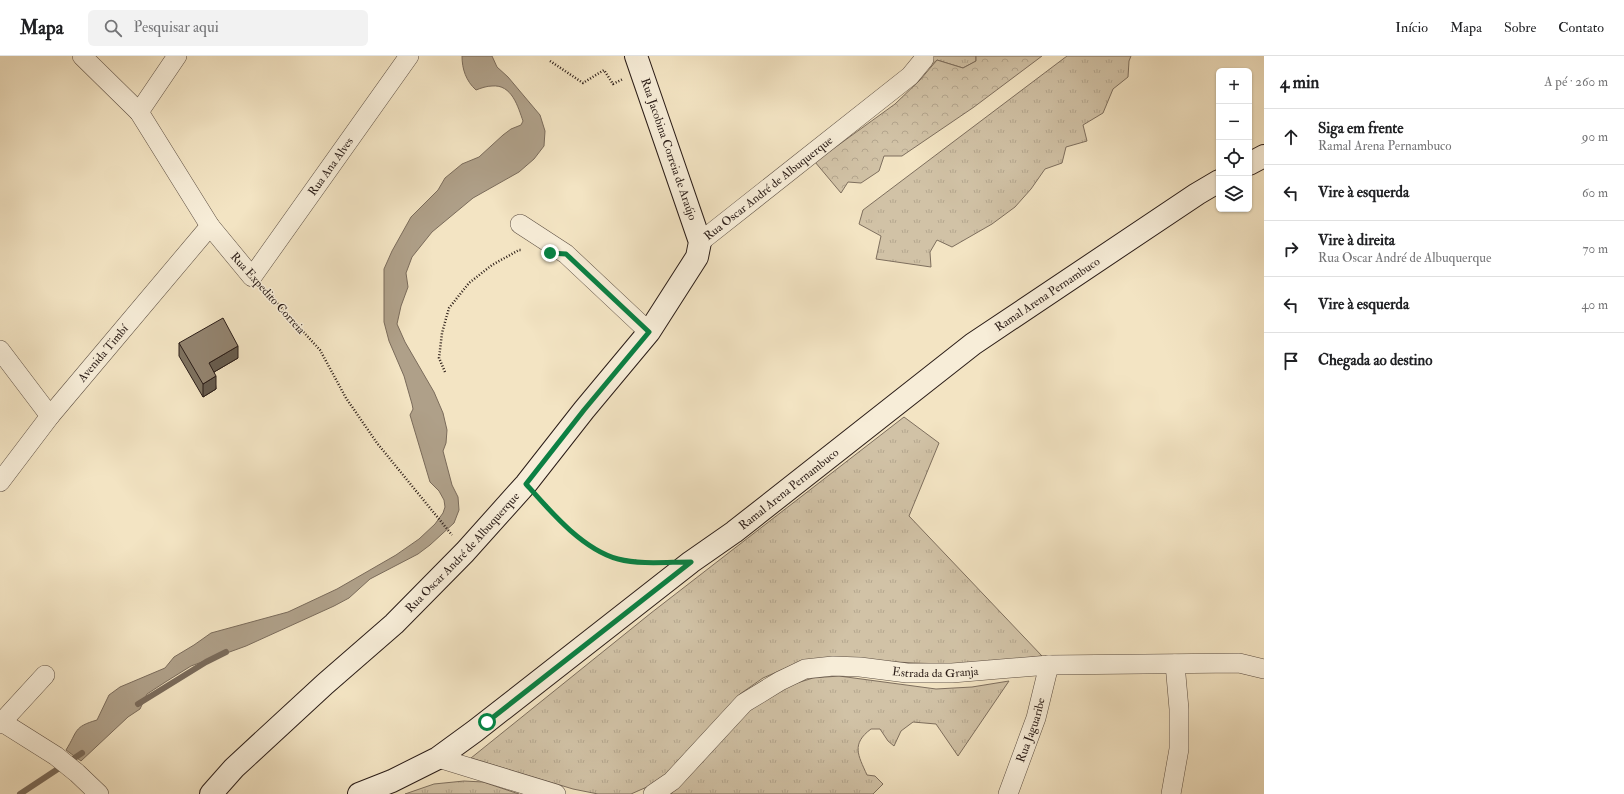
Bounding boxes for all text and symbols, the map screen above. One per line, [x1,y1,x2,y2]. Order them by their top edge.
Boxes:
search box [88,10,368,46]
text: Mapa [20,16,64,40]
icon: search [102,17,124,39]
text: Pesquisar aqui [134,18,219,37]
text: Início [1395,19,1428,36]
text: Mapa [1450,19,1482,36]
text: Sobre [1504,19,1536,36]
text: Contato [1558,19,1604,36]
map controls [1216,68,1252,212]
button: + [1216,68,1252,104]
text: 4 min [1280,72,1319,93]
text: A pé · 260 m [1544,74,1608,90]
street label: Rua Jacobina Correia de Araújo [637,76,700,222]
button: − [1216,104,1252,140]
text: Siga em frente [1318,119,1404,138]
icon: ahead [1280,126,1302,148]
text: 90 m [1582,129,1608,145]
street label: Rua Oscar André de Albuquerque [701,133,836,244]
street label: Rua Ana Alves [305,134,357,199]
text: Ramal Arena Pernambuco [1318,138,1452,154]
button: locate [1216,140,1252,176]
button: layers [1216,176,1252,212]
icon: left [1280,182,1302,204]
text: Vire à esquerda [1318,183,1409,202]
text: 60 m [1582,185,1608,201]
text: Vire à direita [1318,231,1395,250]
icon: right [1280,238,1302,260]
text: 70 m [1583,241,1608,257]
route end [541,244,559,262]
street label: Rua Expedito Correia [227,249,309,338]
text: Rua Oscar André de Albuquerque [1318,250,1491,266]
street label: Ramal Arena Pernambuco [992,254,1103,335]
icon: left [1280,294,1302,316]
text: Vire à esquerda [1318,295,1409,314]
text: 40 m [1582,297,1608,313]
street label: Avenida Timbí [74,321,132,386]
icon: arrive [1280,350,1302,372]
text: Chegada ao destino [1318,351,1433,370]
street label: Ramal Arena Pernambuco [736,445,842,533]
street label: Rua Oscar André de Albuquerque [402,489,523,616]
street label: Estrada da Granja [891,664,980,681]
street label: Rua Jaguaribe [1013,696,1049,765]
route start [478,713,496,731]

